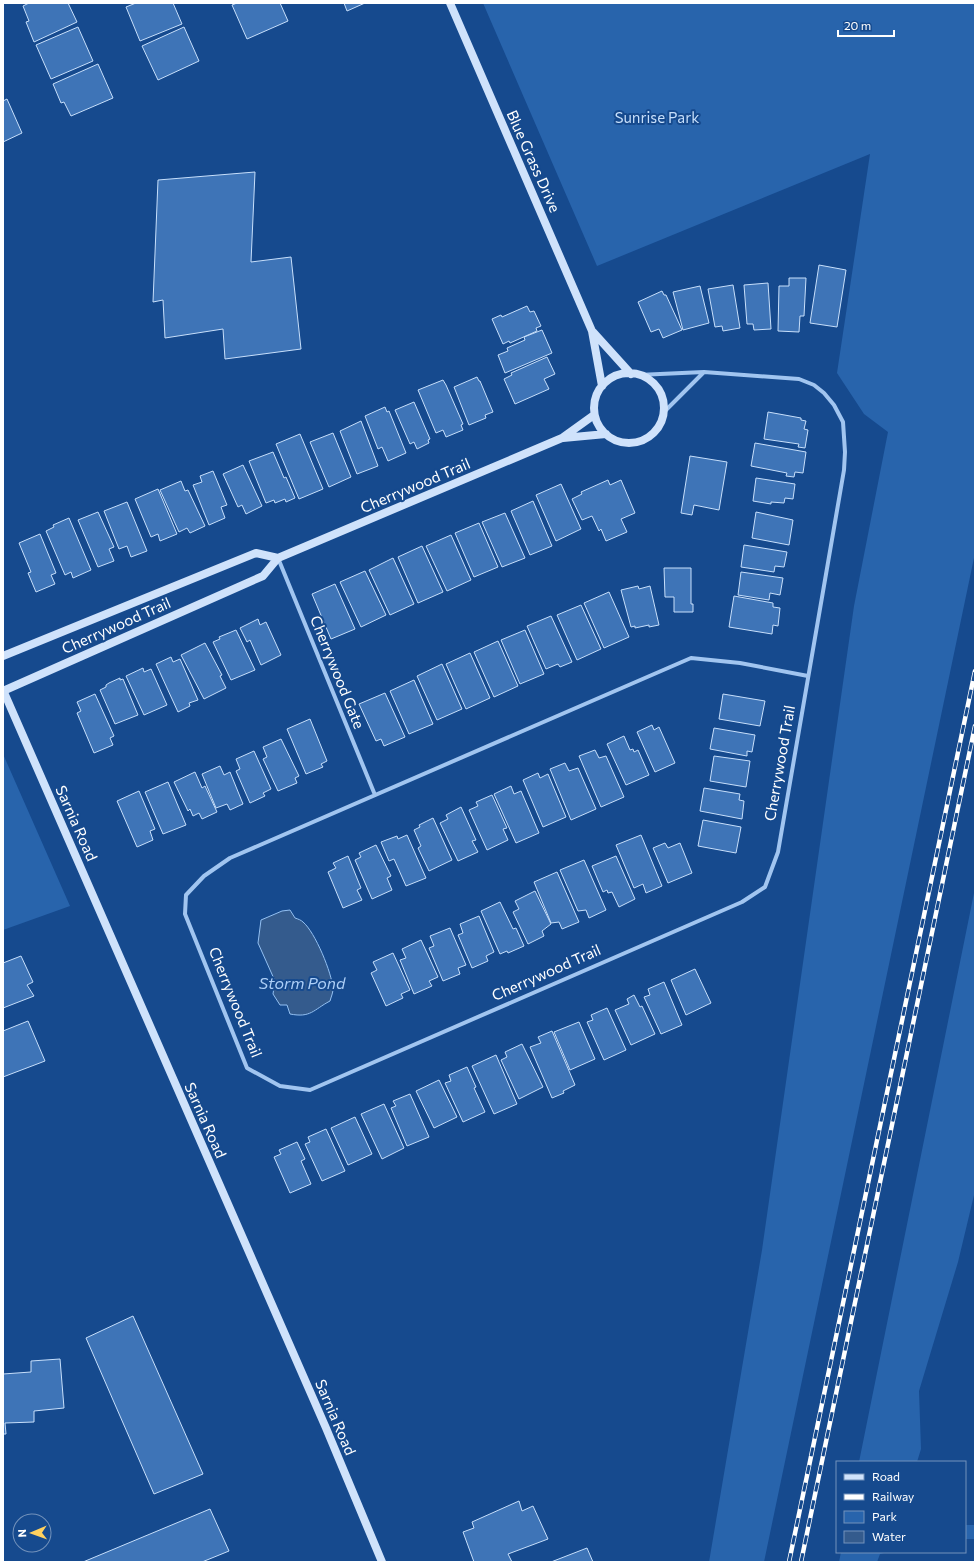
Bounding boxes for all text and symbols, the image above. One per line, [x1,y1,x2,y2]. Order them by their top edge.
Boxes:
scale bar [838,12,894,38]
text: 20 m [844,18,871,32]
street label: Blue Grass Drive [503,107,565,215]
park label: Sunrise Park [615,108,699,126]
street label: Cherrywood Trail [357,454,473,516]
street label: Cherrywood Trail [59,593,173,657]
street label: Cherrywood Gate [307,613,369,731]
street label: Cherrywood Trail [760,704,798,822]
street label: Sarnia Road [52,782,102,864]
street label: Cherrywood Trail [489,940,603,1004]
street label: Cherrywood Trail [206,944,266,1060]
water label: Storm Pond [259,973,346,992]
street label: Sarnia Road [181,1079,231,1161]
street label: Sarnia Road [312,1376,360,1458]
legend [836,1461,966,1553]
text: Road [872,1469,900,1483]
text: Railway [872,1489,914,1503]
text: Park [872,1509,898,1523]
north arrow [12,1513,52,1553]
text: N [15,1529,28,1538]
text: Water [872,1529,906,1543]

